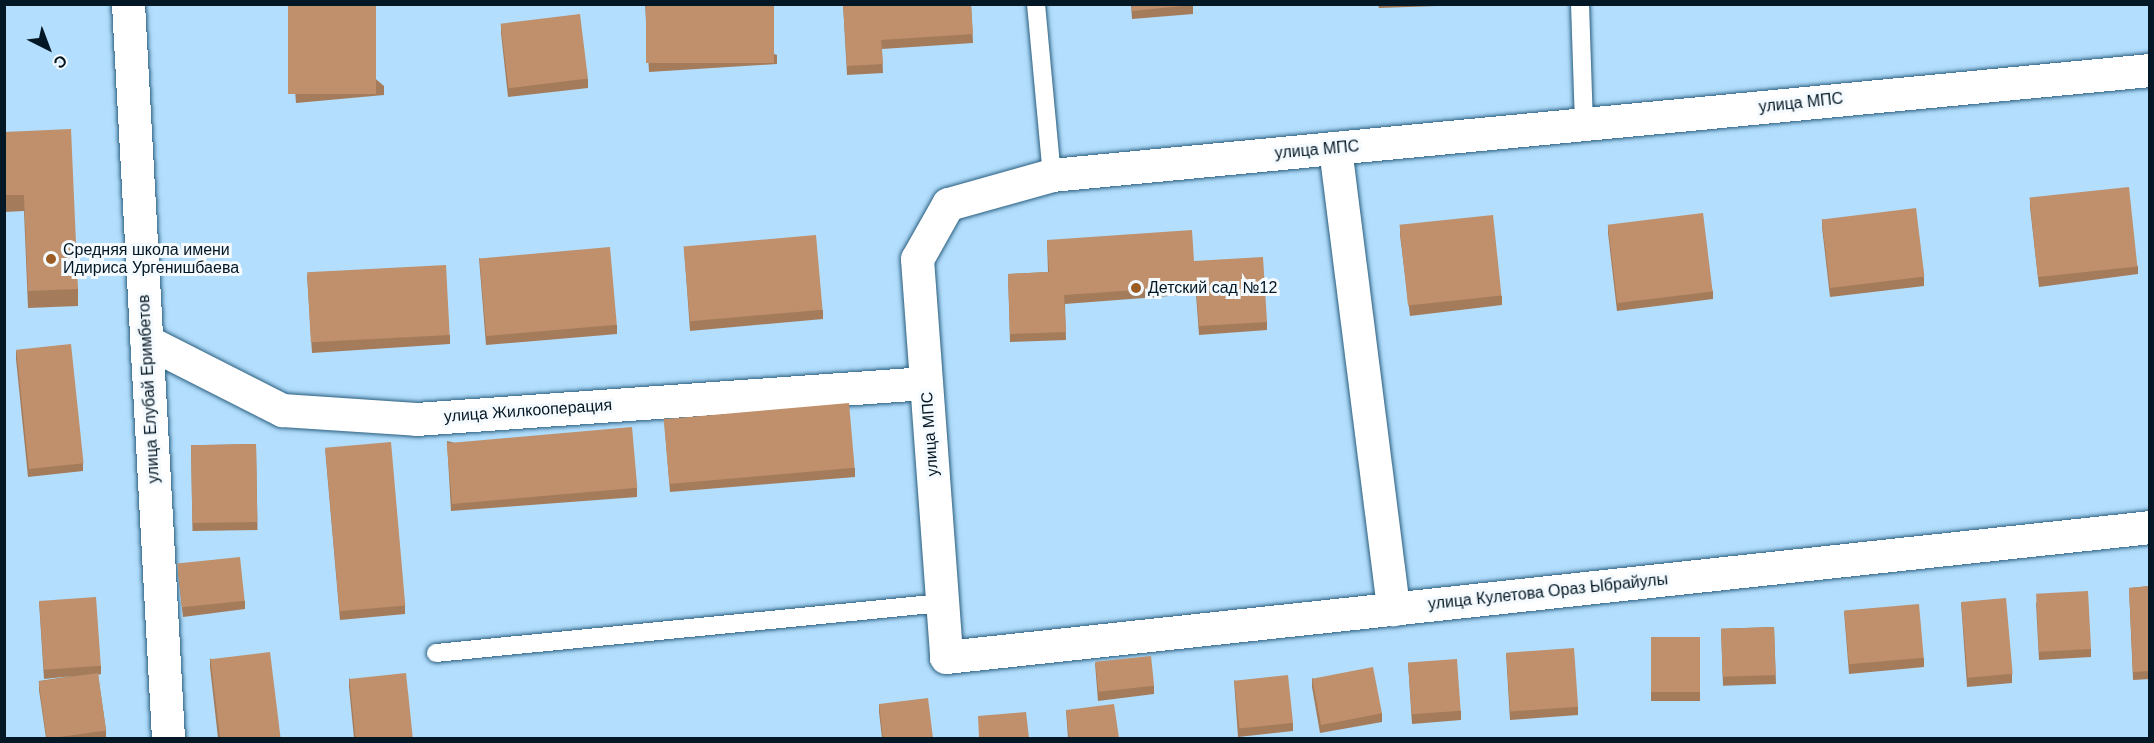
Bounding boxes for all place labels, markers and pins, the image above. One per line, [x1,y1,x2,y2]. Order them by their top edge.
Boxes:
place label: Средняя школа имени Идириса Ургенишбаева [63,240,239,278]
marker: Средняя школа имени Идириса Ургенишбаева [44,252,58,266]
place label: Детский сад №12 [1148,278,1277,298]
marker: Детский сад №12 [1129,281,1143,295]

